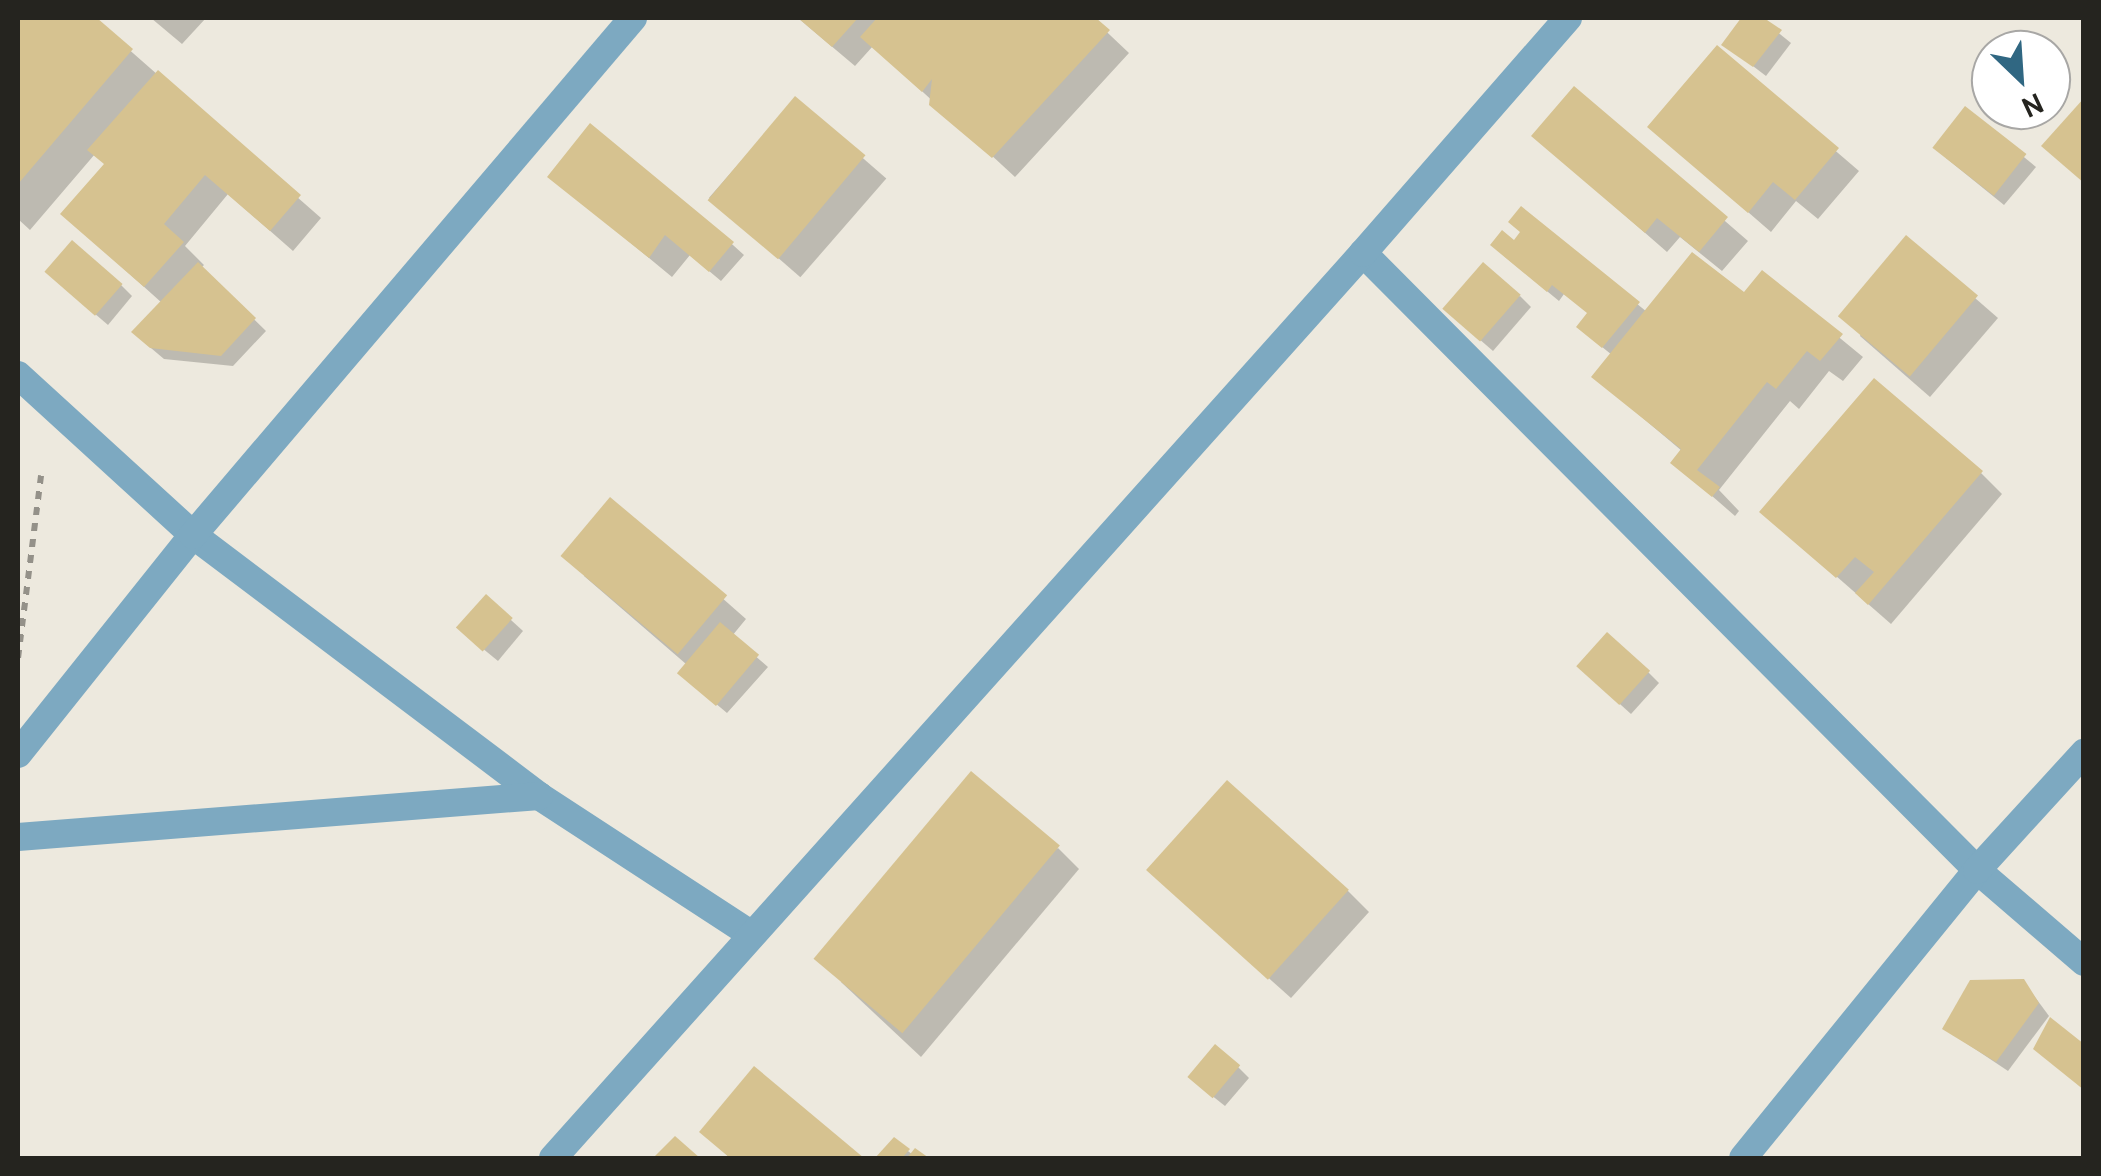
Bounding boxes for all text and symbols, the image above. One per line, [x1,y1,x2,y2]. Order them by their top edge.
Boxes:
north arrow [1971,30,2071,130]
text: N [2017,86,2049,125]

